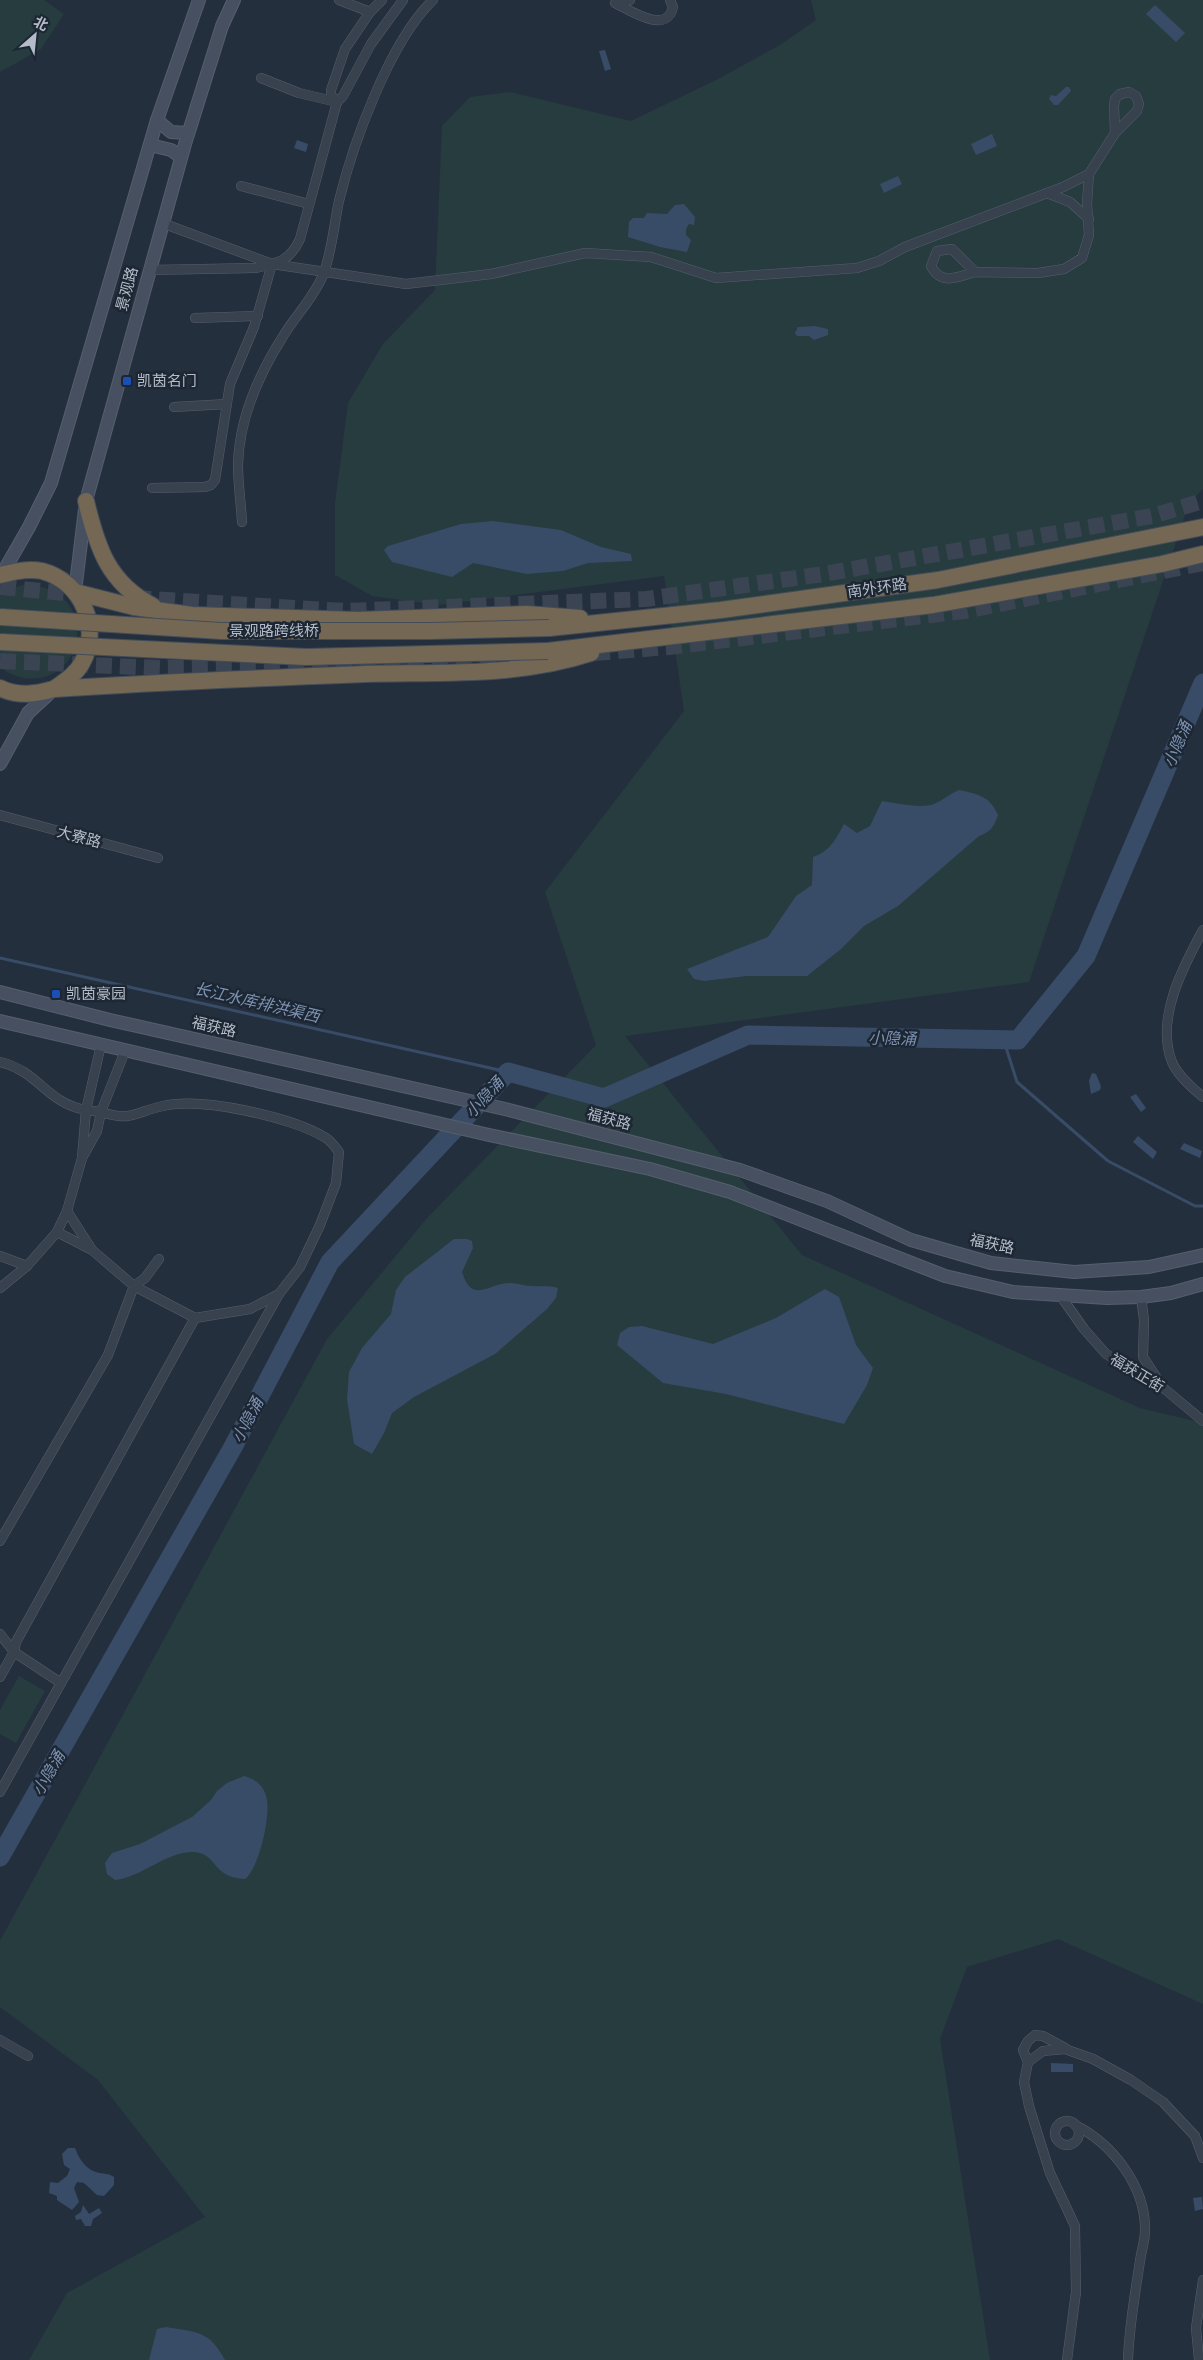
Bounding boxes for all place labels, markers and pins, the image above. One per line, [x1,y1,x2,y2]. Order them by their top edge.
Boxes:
place label: 凯茵名门 [137,373,197,392]
marker: 凯茵名门 [121,375,133,387]
place label: 凯茵豪园 [66,986,126,1005]
marker: 凯茵豪园 [50,988,62,1000]

